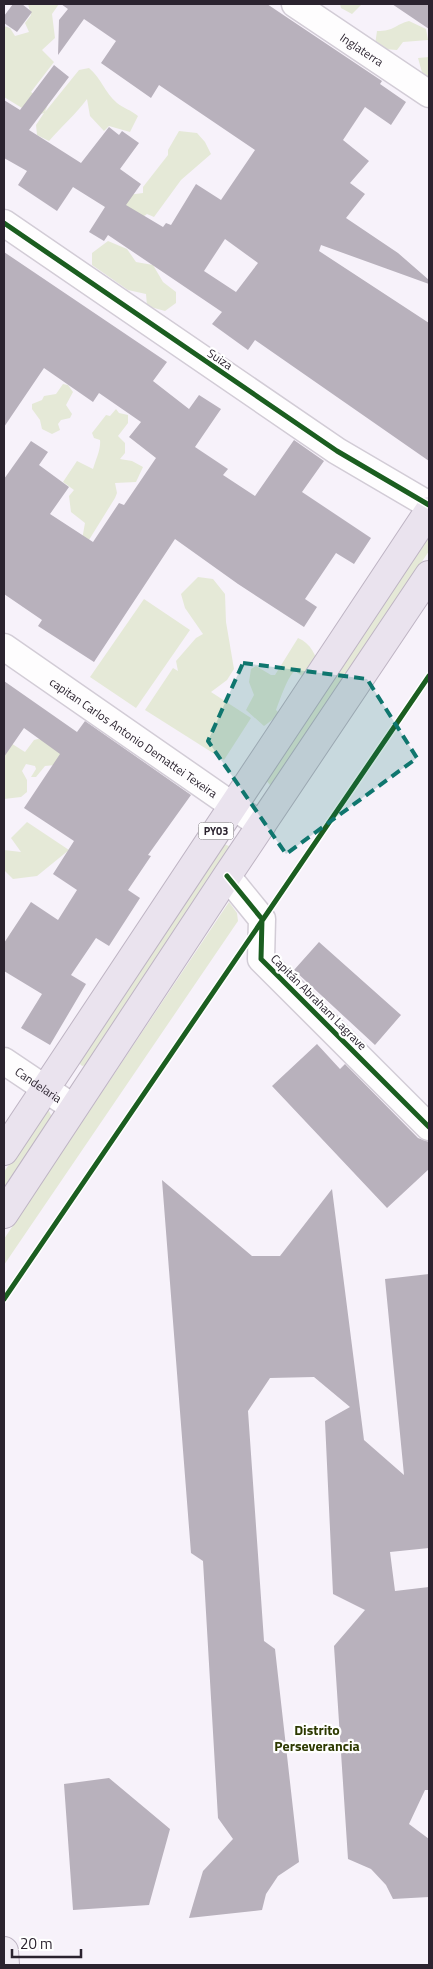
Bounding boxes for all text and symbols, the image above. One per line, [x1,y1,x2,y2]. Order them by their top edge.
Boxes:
street label: Inglaterra [337,28,388,71]
street label: Suiza [204,344,236,374]
street label: capitan Carlos Antonio Demattei Texeira [46,672,222,802]
road number: PY03 [198,822,234,839]
street label: Capitán Abraham Lagrave [267,950,371,1054]
street label: Candelaria [12,1062,66,1107]
district label: Distrito Perseverancia [274,1719,360,1756]
scale bar [12,1926,81,1958]
text: 20 m [20,1932,53,1955]

